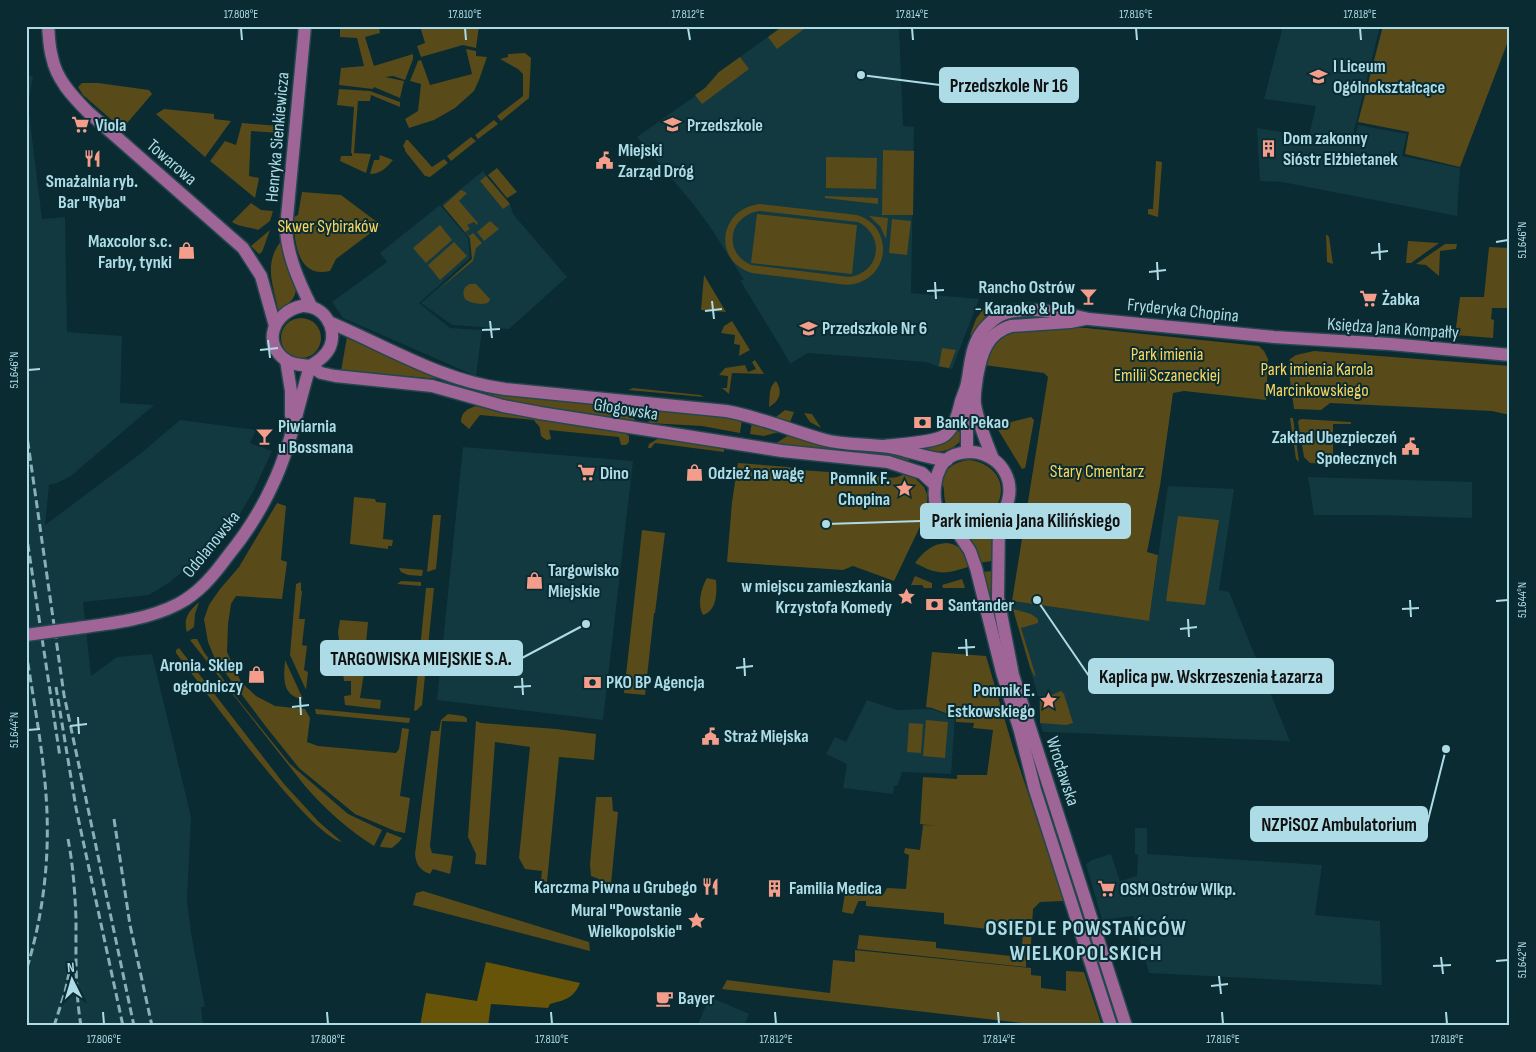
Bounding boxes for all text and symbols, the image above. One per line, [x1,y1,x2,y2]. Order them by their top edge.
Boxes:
text: 17.808°E [224,7,258,22]
text: 17.810°E [448,7,482,22]
text: 17.812°E [671,7,705,22]
text: 17.814°E [896,7,928,22]
text: 17.816°E [1119,7,1153,22]
text: 17.818°E [1343,7,1377,22]
place label: I Liceum Ogólnokształcące [1333,56,1445,98]
school or university icon: I Liceum Ogólnokształcące [1309,66,1329,86]
callout: Przedszkole Nr 16 [940,68,1078,102]
street label: Henryka Sienkiewicza [261,71,294,203]
text: Przedszkole Nr 16 [950,75,1068,98]
supermarket icon: Viola [71,115,91,135]
place label: Viola [95,115,126,136]
school or university icon: Przedszkole [663,115,683,135]
place label: Przedszkole [687,115,763,136]
place label: Dom zakonny Sióstr Elżbietanek [1283,128,1398,170]
street label: Towarowa [142,135,201,190]
building icon: Dom zakonny Sióstr Elżbietanek [1259,138,1279,158]
place label: Miejski Zarząd Dróg [618,140,694,182]
restaurant icon: Smażalnia ryb. Bar "Ryba" [82,148,102,168]
public building icon: Miejski Zarząd Dróg [594,150,614,170]
place label: Smażalnia ryb. Bar "Ryba" [46,171,138,213]
park label: Skwer Sybiraków [277,216,379,237]
text: 51.646°N [1515,222,1530,258]
place label: Maxcolor s.c. Farby, tynki [88,231,172,273]
shop icon: Maxcolor s.c. Farby, tynki [176,241,196,261]
place label: Rancho Ostrów - Karaoke & Pub [975,277,1075,319]
bar icon: Rancho Ostrów - Karaoke & Pub [1079,287,1099,307]
supermarket icon: Żabka [1358,289,1378,309]
place label: Żabka [1382,289,1420,310]
street label: Fryderyka Chopina [1126,294,1240,327]
street label: Księdza Jana Kompałły [1326,313,1460,344]
school or university icon: Przedszkole Nr 6 [798,318,818,338]
place label: Przedszkole Nr 6 [822,318,927,339]
park label: Park imienia Emilii Sczaneckiej [1114,344,1220,386]
text: 51.646°N [7,352,22,388]
park label: Park imienia Karola Marcinkowskiego [1260,359,1374,401]
street label: Głogowska [592,394,660,425]
bank icon: Bank Pekao [912,412,932,432]
place label: Bank Pekao [936,412,1009,433]
place label: Piwiarnia u Bossmana [278,416,353,458]
bar icon: Piwiarnia u Bossmana [254,426,274,446]
place label: Zakład Ubezpieczeń Społecznych [1272,427,1397,469]
public building icon: Zakład Ubezpieczeń Społecznych [1401,437,1421,457]
park label: Stary Cmentarz [1050,461,1145,482]
supermarket icon: Dino [576,463,596,483]
place label: Dino [600,463,629,484]
shop icon: Odzież na wagę [684,463,704,483]
place label: Odzież na wagę [708,463,805,484]
place label: Pomnik F. Chopina [830,468,890,510]
place icon: Pomnik F. Chopina [894,478,914,498]
callout: Park imienia Jana Kilińskiego [921,504,1130,538]
street label: Odolanowska [178,507,245,582]
text: Park imienia Jana Kilińskiego [932,510,1120,533]
place label: Targowisko Miejskie [548,560,619,602]
shop icon: Targowisko Miejskie [524,570,544,590]
place label: w miejscu zamieszkania Krzystofa Komedy [741,576,893,618]
text: 51.644°N [1515,582,1530,618]
place icon: w miejscu zamieszkania Krzystofa Komedy [896,586,916,606]
bank icon: Santander [924,595,944,615]
place label: Santander [948,595,1014,616]
callout: TARGOWISKA MIEJSKIE S.A. [321,641,522,675]
text: TARGOWISKA MIEJSKIE S.A. [330,648,512,671]
place label: Aronia. Sklep ogrodniczy [159,655,244,697]
callout: Kaplica pw. Wskrzeszenia Łazarza [1089,659,1333,693]
shop icon: Aronia. Sklep ogrodniczy [247,665,267,685]
text: Kaplica pw. Wskrzeszenia Łazarza [1099,666,1323,689]
bank icon: PKO BP Agencja [582,672,602,692]
place label: PKO BP Agencja [606,672,705,693]
place label: Pomnik E. Estkowskiego [947,680,1035,722]
place icon: Pomnik E. Estkowskiego [1039,690,1059,710]
text: 51.644°N [7,712,22,748]
public building icon: Straż Miejska [700,726,720,746]
place label: Straż Miejska [724,726,809,747]
street label: Wrocławska [1041,734,1084,809]
callout: NZPiSOZ Ambulatorium [1251,807,1427,841]
text: NZPiSOZ Ambulatorium [1261,814,1417,837]
place label: Karczma Piwna u Grubego [534,877,697,898]
restaurant icon: Karczma Piwna u Grubego [701,877,721,897]
building icon: Familia Medica [765,878,785,898]
place label: Familia Medica [789,878,882,899]
supermarket icon: OSM Ostrów Wlkp. [1096,879,1116,899]
place label: OSM Ostrów Wlkp. [1120,879,1236,900]
place label: Mural "Powstanie Wielkopolskie" [571,900,682,942]
place icon: Mural "Powstanie Wielkopolskie" [686,910,706,930]
district label: OSIEDLE POWSTAŃCÓW WIELKOPOLSKICH [985,915,1187,967]
text: 51.642°N [1515,942,1530,978]
north arrow [48,954,98,1004]
text: N [66,959,75,976]
cafe icon: Bayer [654,988,674,1008]
place label: Bayer [678,988,715,1009]
text: 17.806°E [87,1032,121,1047]
text: 17.808°E [311,1032,345,1047]
text: 17.810°E [535,1032,569,1047]
text: 17.812°E [759,1032,793,1047]
text: 17.814°E [983,1032,1015,1047]
text: 17.816°E [1206,1032,1240,1047]
text: 17.818°E [1430,1032,1464,1047]

